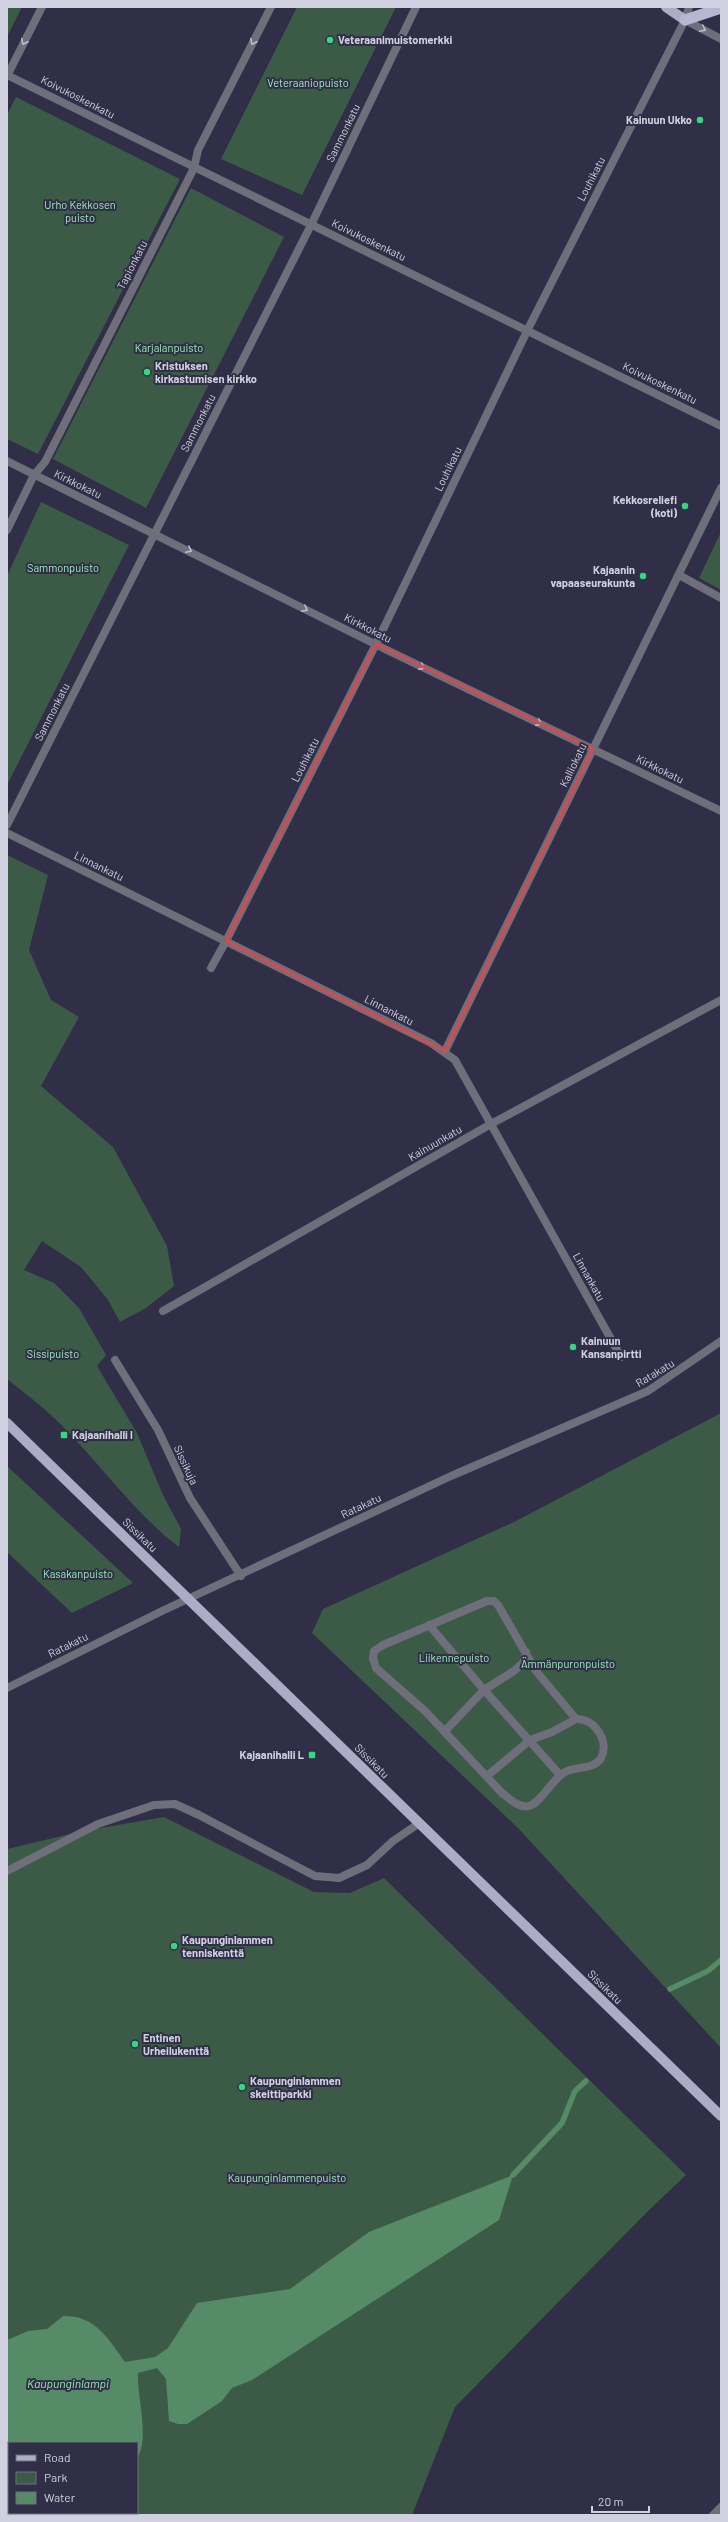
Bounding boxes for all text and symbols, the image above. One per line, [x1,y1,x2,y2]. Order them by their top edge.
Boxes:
one-way arrow [699,24,706,32]
place label: Veteraanimuistomerkki [338,33,453,46]
marker: Veteraanimuistomerkki [325,35,335,45]
one-way arrow [21,37,29,45]
one-way arrow [250,38,258,45]
street label: Koivukoskenkatu [39,72,117,121]
park label: Veteraaniopuisto [267,76,349,89]
street label: Sammonkatu [323,102,362,164]
place label: Kainuun Ukko [626,113,692,126]
marker: Kainuun Ukko [695,115,705,125]
street label: Louhikatu [574,154,607,203]
park label: Urho Kekkosen puisto [44,198,116,224]
street label: Koivukoskenkatu [330,216,409,263]
street label: Tapionkatu [114,238,150,292]
park label: Karjalanpuisto [135,341,203,354]
place label: Kristuksen kirkastumisen kirkko [155,359,257,385]
street label: Koivukoskenkatu [621,359,700,406]
marker: Kristuksen kirkastumisen kirkko [142,367,152,377]
street label: Sammonkatu [177,392,218,454]
street label: Louhikatu [431,444,464,493]
street label: Kirkkokatu [52,466,104,501]
place label: Kekkosreliefi (koti) [613,493,677,519]
marker: Kekkosreliefi (koti) [680,501,690,511]
one-way arrow [185,545,192,553]
park label: Sammonpuisto [27,561,99,574]
place label: Kajaanin vapaaseurakunta [551,563,635,589]
marker: Kajaanin vapaaseurakunta [638,571,648,581]
one-way arrow [301,604,308,611]
street label: Kirkkokatu [342,610,394,645]
one-way arrow [417,662,425,669]
street label: Sammonkatu [31,681,72,743]
one-way arrow [534,718,542,726]
street label: Louhikatu [288,735,321,784]
street label: Kalliokatu [556,741,589,789]
street label: Kirkkokatu [634,751,686,786]
street label: Linnankatu [72,848,126,883]
street label: Linnankatu [363,992,416,1027]
street label: Kainuunkatu [406,1122,464,1163]
street label: Linnankatu [571,1250,608,1303]
place label: Kainuun Kansanpirtti [581,1334,642,1360]
marker: Kainuun Kansanpirtti [568,1342,578,1352]
park label: Sissipuisto [27,1347,79,1360]
street label: Ratakatu [633,1356,677,1389]
place label: Kajaanihalli I [72,1428,133,1441]
marker: Kajaanihalli I [59,1430,69,1440]
street label: Sissikuja [172,1443,201,1487]
street label: Ratakatu [339,1491,383,1520]
street label: Sissikatu [120,1515,161,1554]
park label: Kasakanpuisto [43,1567,113,1580]
street label: Ratakatu [46,1629,90,1660]
park label: Liikennepuisto [419,1651,489,1664]
park label: Ämmänpuronpuisto [521,1656,615,1670]
street label: Sissikatu [352,1741,392,1781]
place label: Kajaanihalli L [240,1748,304,1761]
marker: Kajaanihalli L [307,1750,317,1760]
place label: Kaupunginlammen tenniskenttä [182,1933,273,1959]
marker: Kaupunginlammen tenniskenttä [169,1941,179,1951]
street label: Sissikatu [585,1967,626,2006]
place label: Entinen Urheilukenttä [143,2031,209,2057]
marker: Entinen Urheilukenttä [130,2039,140,2049]
place label: Kaupunginlammen skeittiparkki [250,2074,341,2100]
marker: Kaupunginlammen skeittiparkki [237,2082,247,2092]
park label: Kaupunginlammenpuisto [228,2171,346,2184]
water label: Kaupunginlampi [27,2376,109,2390]
legend [8,2442,138,2514]
text: Road [44,2450,71,2464]
text: Park [44,2470,68,2484]
scale bar [592,2488,649,2514]
text: Water [44,2490,76,2504]
text: 20 m [598,2494,624,2508]

